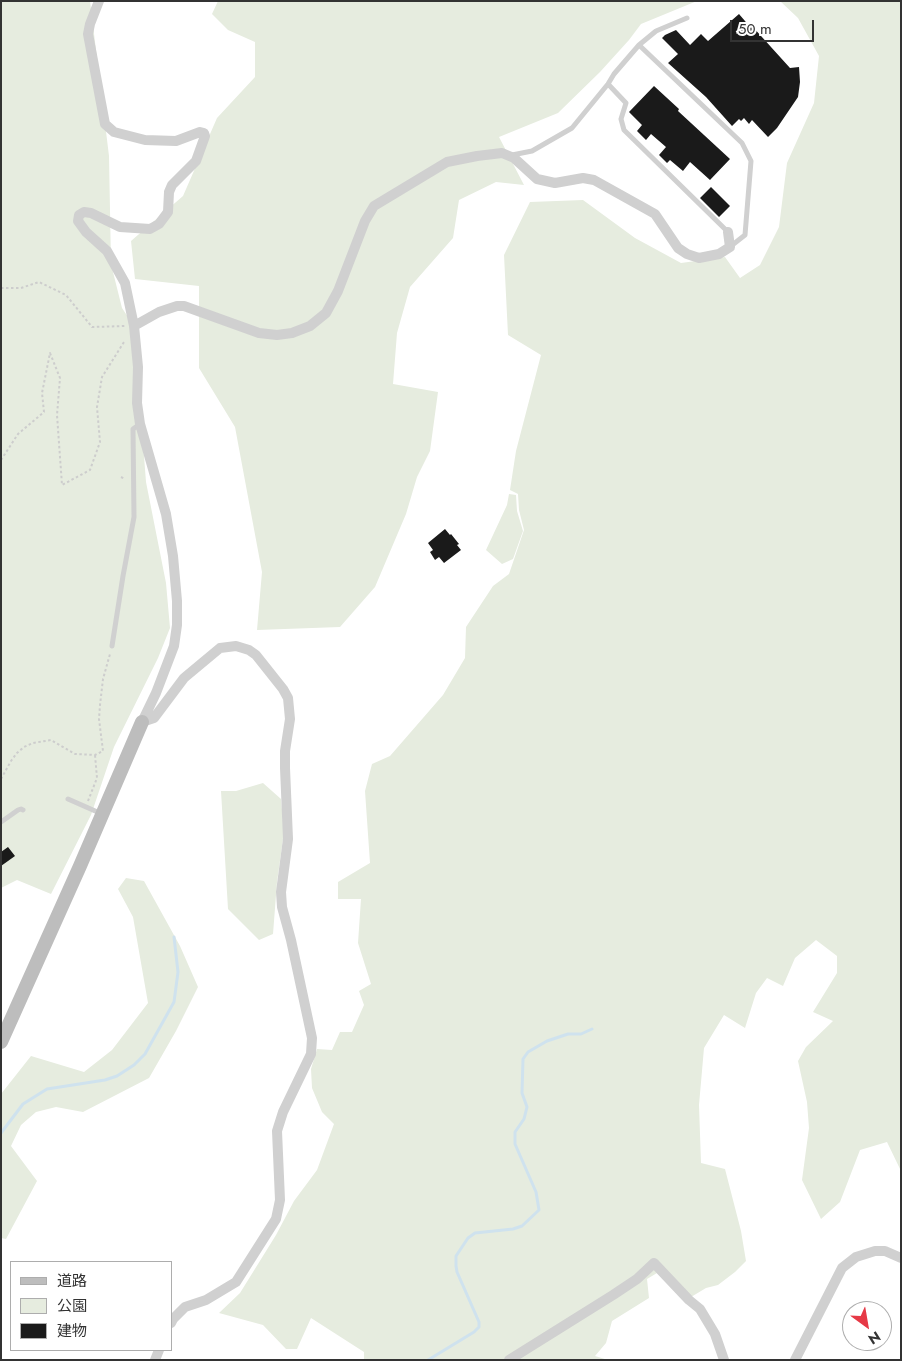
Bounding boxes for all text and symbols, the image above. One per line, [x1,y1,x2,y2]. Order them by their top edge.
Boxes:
scale bar [732,10,816,42]
text: 50 m [738,18,772,40]
legend [10,1261,172,1351]
text: 道路 [57,1270,87,1292]
text: 公園 [57,1295,87,1317]
north arrow [842,1301,892,1351]
text: 建物 [57,1320,87,1342]
text: N [864,1326,884,1349]

